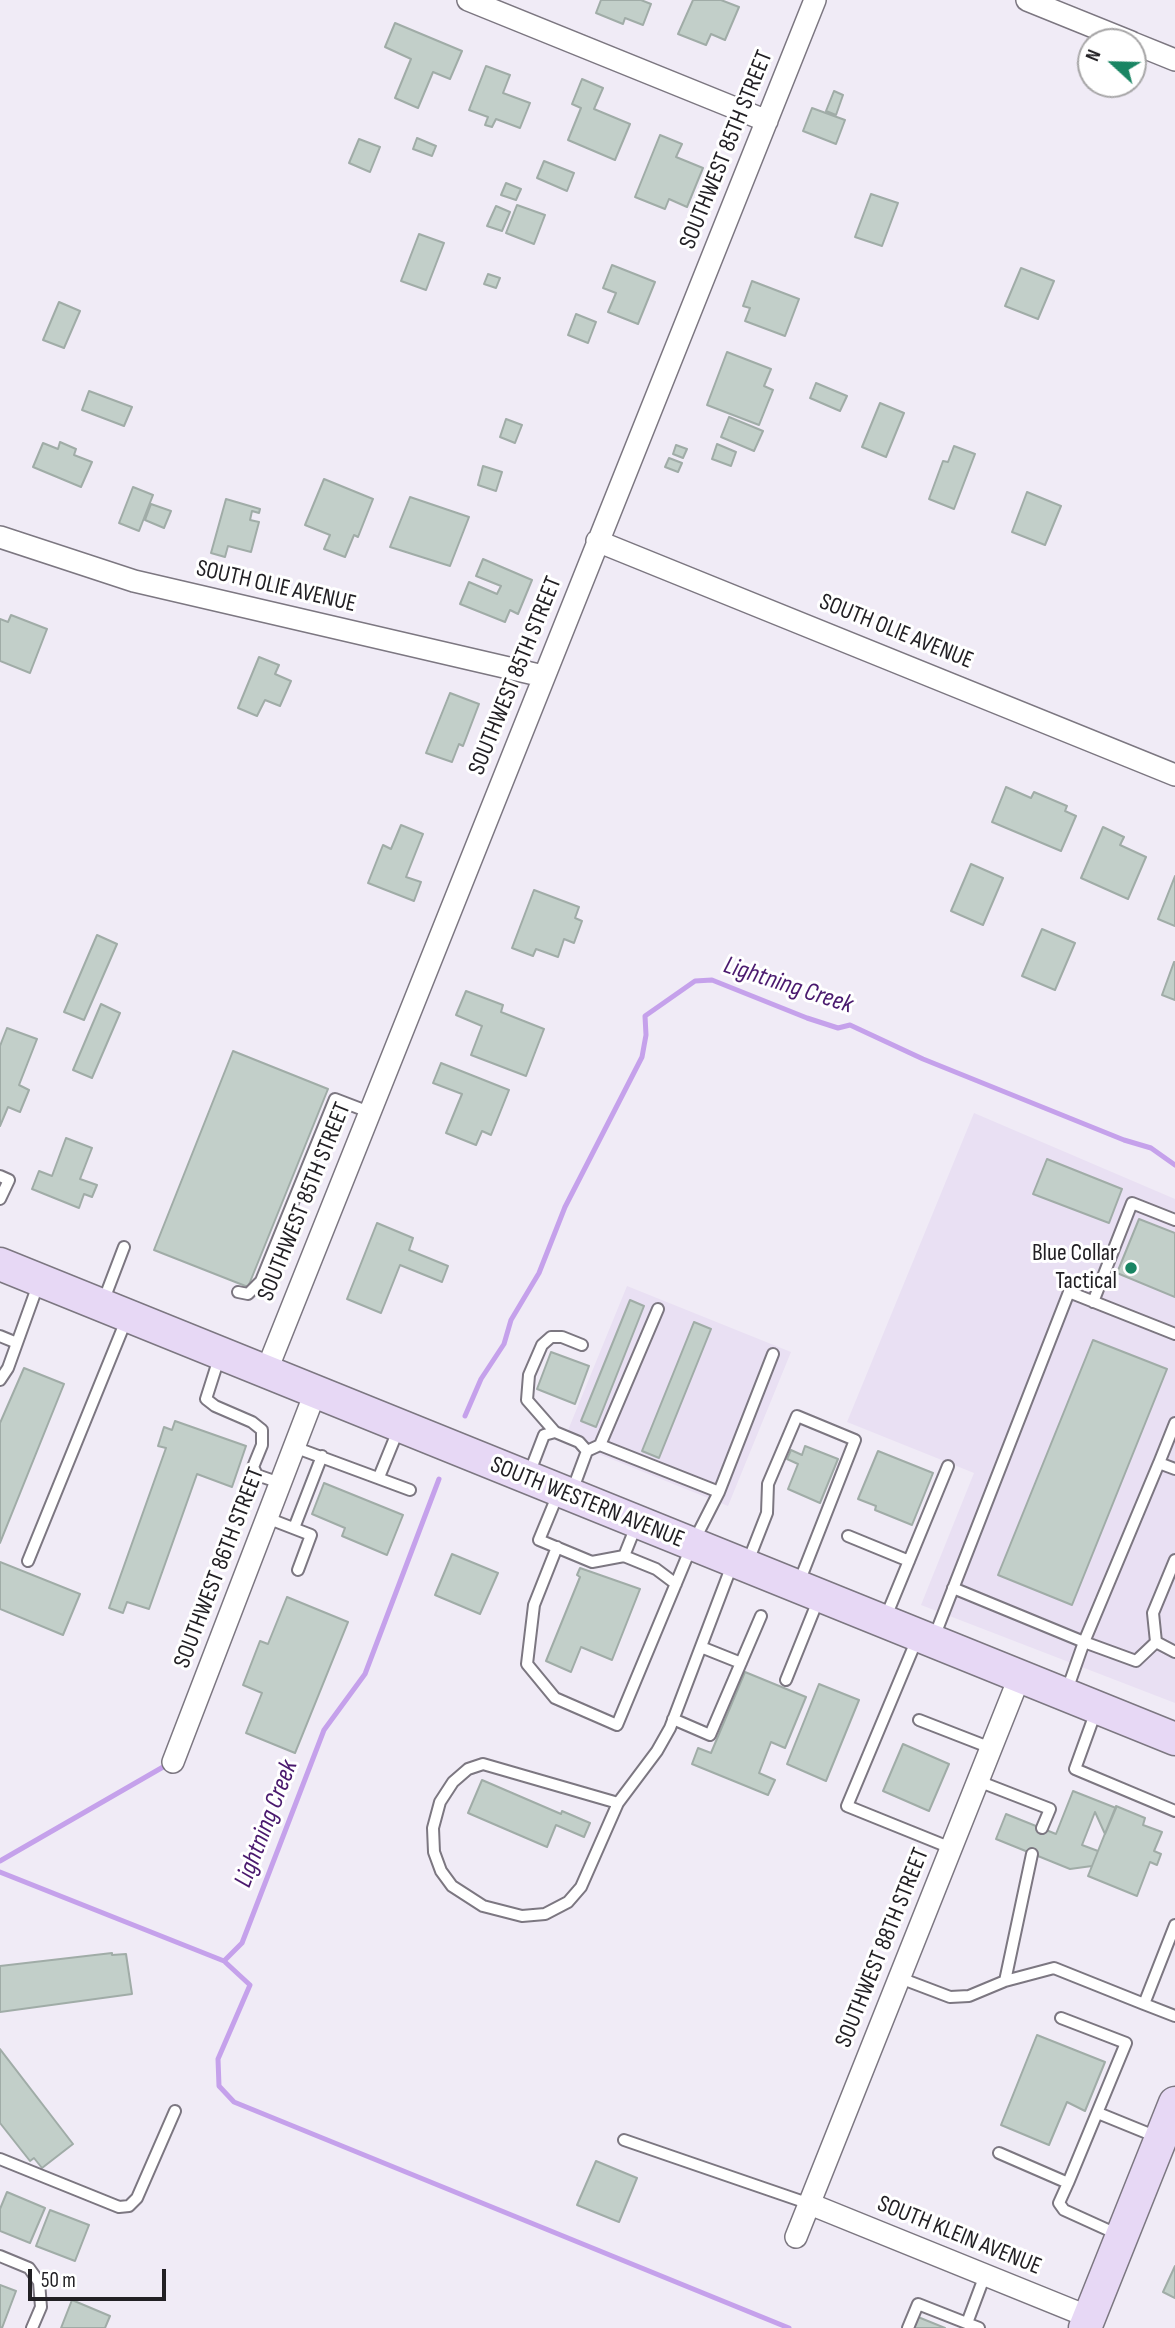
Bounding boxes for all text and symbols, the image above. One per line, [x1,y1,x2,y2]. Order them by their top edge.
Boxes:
north arrow [1077,28,1147,98]
street label: SOUTHWEST 85TH STREET [674,47,780,253]
text: N [1081,47,1106,65]
street label: SOUTH OLIE AVENUE [193,555,359,619]
street label: SOUTHWEST 85TH STREET [463,573,569,779]
street label: SOUTH OLIE AVENUE [815,588,977,676]
water label: Lightning Creek [720,950,856,1022]
street label: SOUTHWEST 85TH STREET [252,1099,358,1305]
place label: Blue Collar Tactical [1032,1240,1117,1296]
marker: Blue Collar Tactical [1123,1260,1139,1276]
street label: SOUTH WESTERN AVENUE [486,1451,688,1555]
street label: SOUTHWEST 86TH STREET [169,1464,271,1672]
water label: Lightning Creek [228,1756,306,1892]
street label: SOUTHWEST 88TH STREET [830,1844,936,2052]
street label: SOUTH KLEIN AVENUE [873,2190,1045,2282]
scale bar [32,2254,170,2298]
text: 50 m [41,2268,76,2293]

